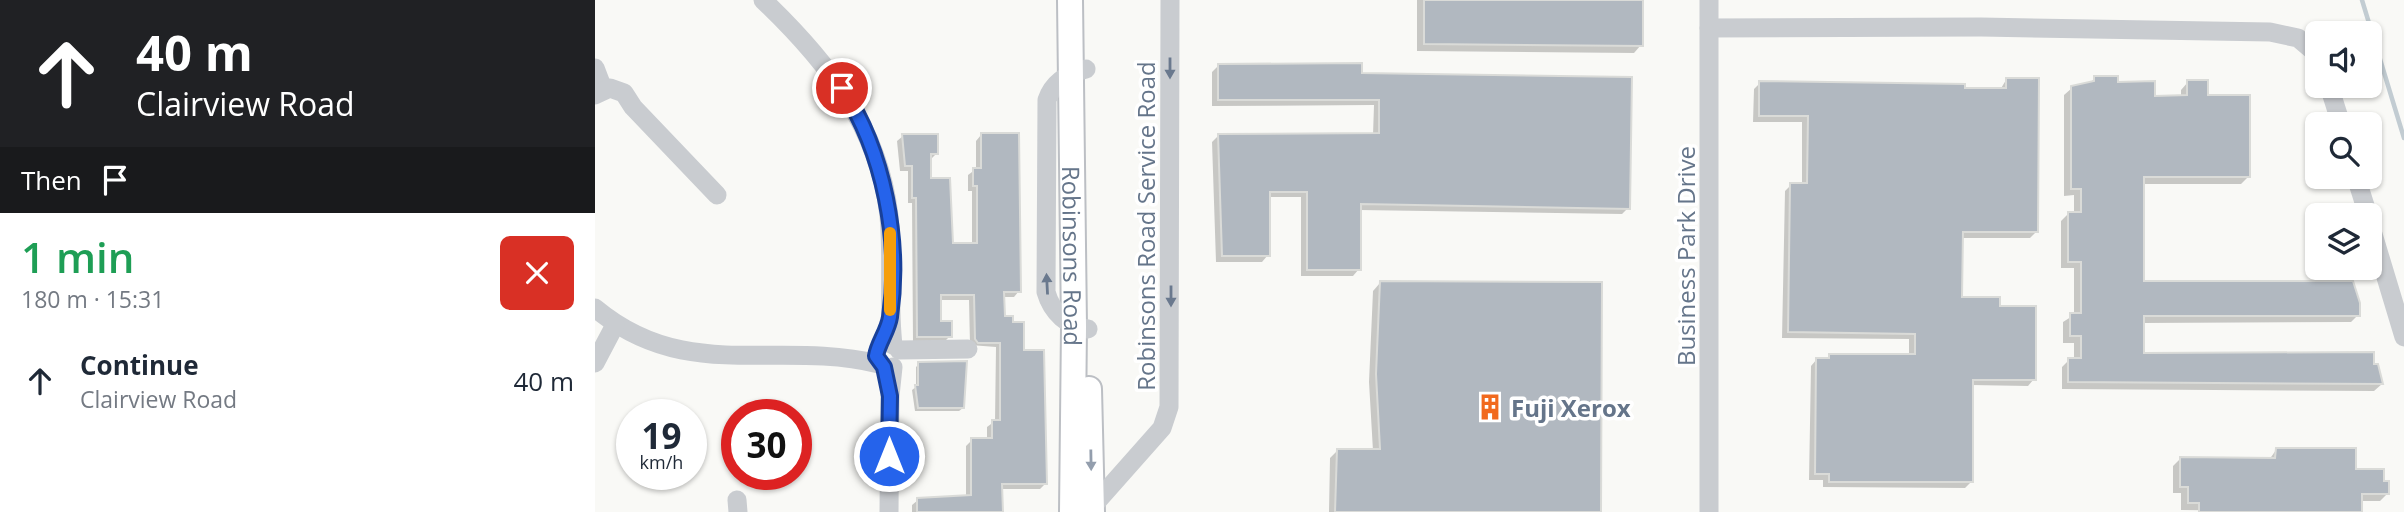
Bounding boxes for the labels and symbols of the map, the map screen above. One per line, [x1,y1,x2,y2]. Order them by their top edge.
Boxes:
one-way arrow [1164,57,1176,79]
pin [812,58,872,118]
street label: Robinsons Road Service Road [1129,61,1162,391]
street label: Business Park Drive [1669,146,1702,366]
street label: Robinsons Road [1056,166,1091,346]
one-way arrow [1041,273,1052,295]
one-way arrow [1165,285,1177,307]
place label: Fuji Xerox [1511,391,1631,424]
building icon: Fuji Xerox [1475,392,1505,422]
speed limit sign: 30 [721,399,812,490]
position arrow [852,419,926,493]
one-way arrow [1085,449,1097,471]

